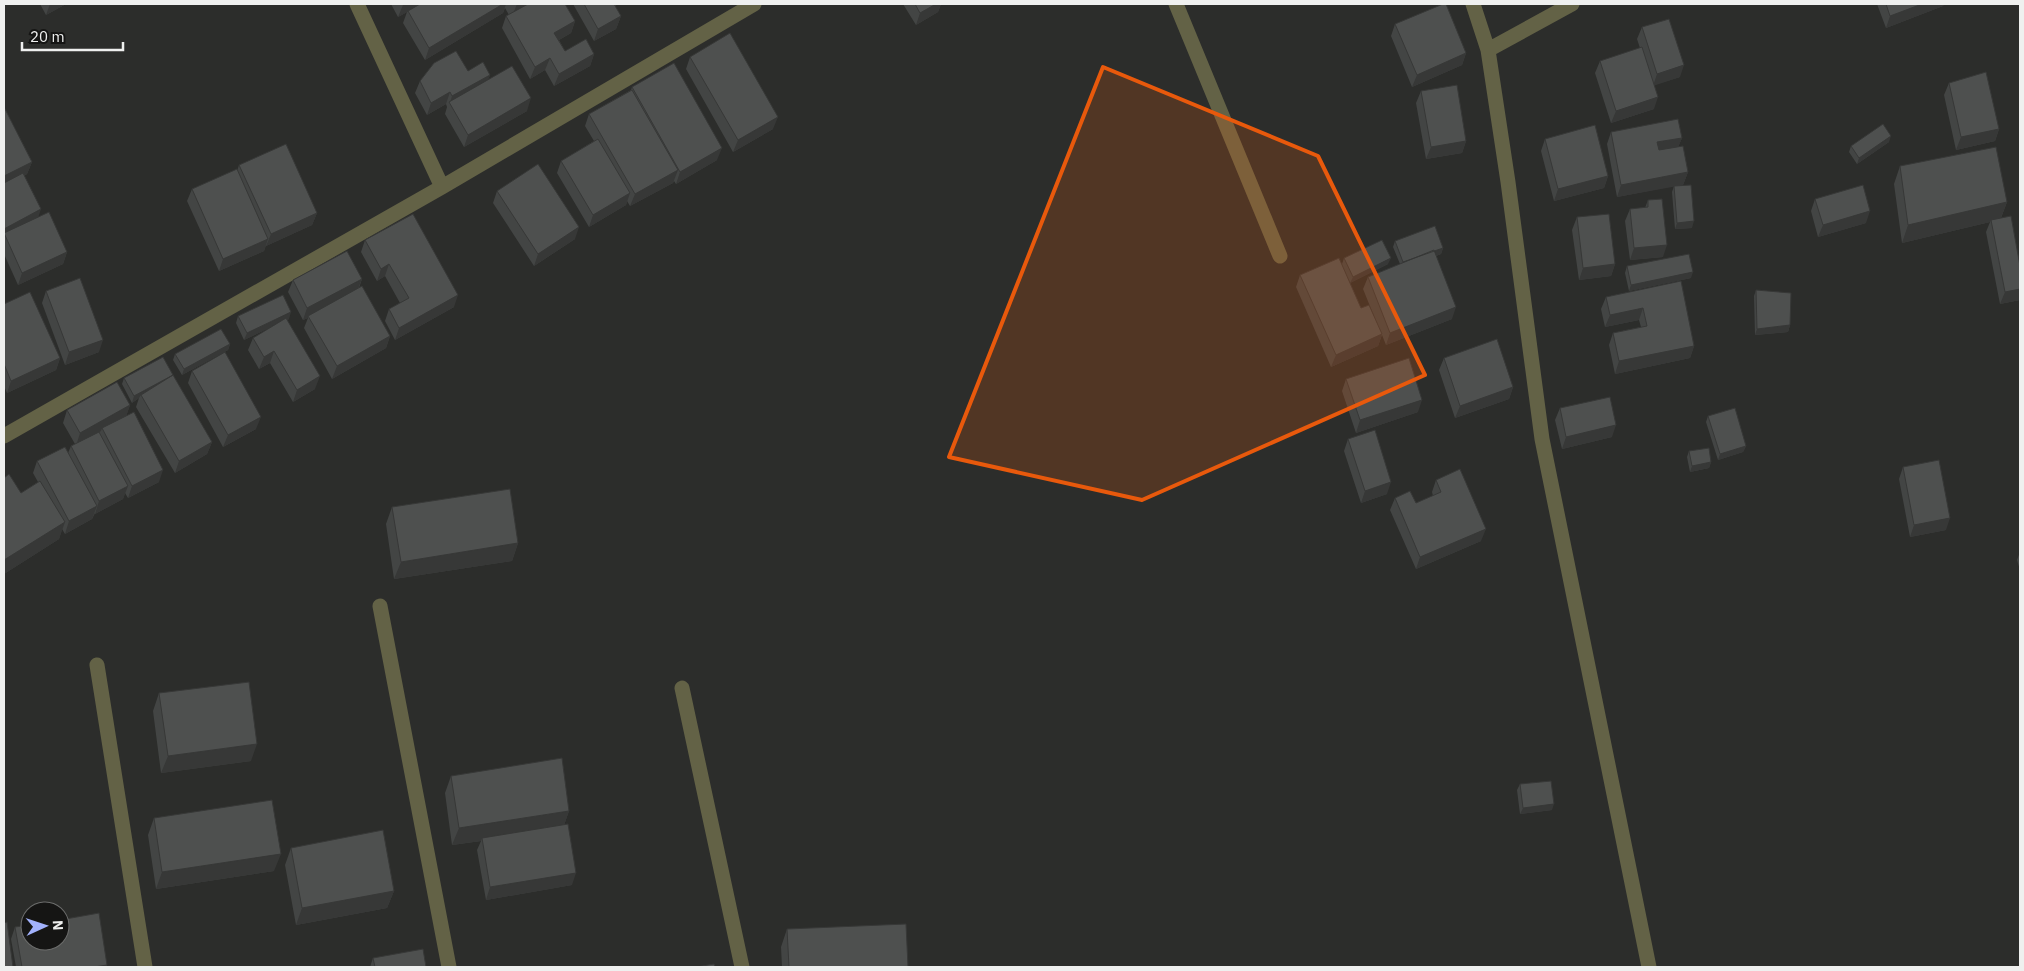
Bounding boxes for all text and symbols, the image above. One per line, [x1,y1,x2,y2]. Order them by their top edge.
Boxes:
scale bar [22,20,124,52]
text: 20 m [30,27,65,46]
north arrow [20,901,70,951]
text: N [49,920,67,931]

